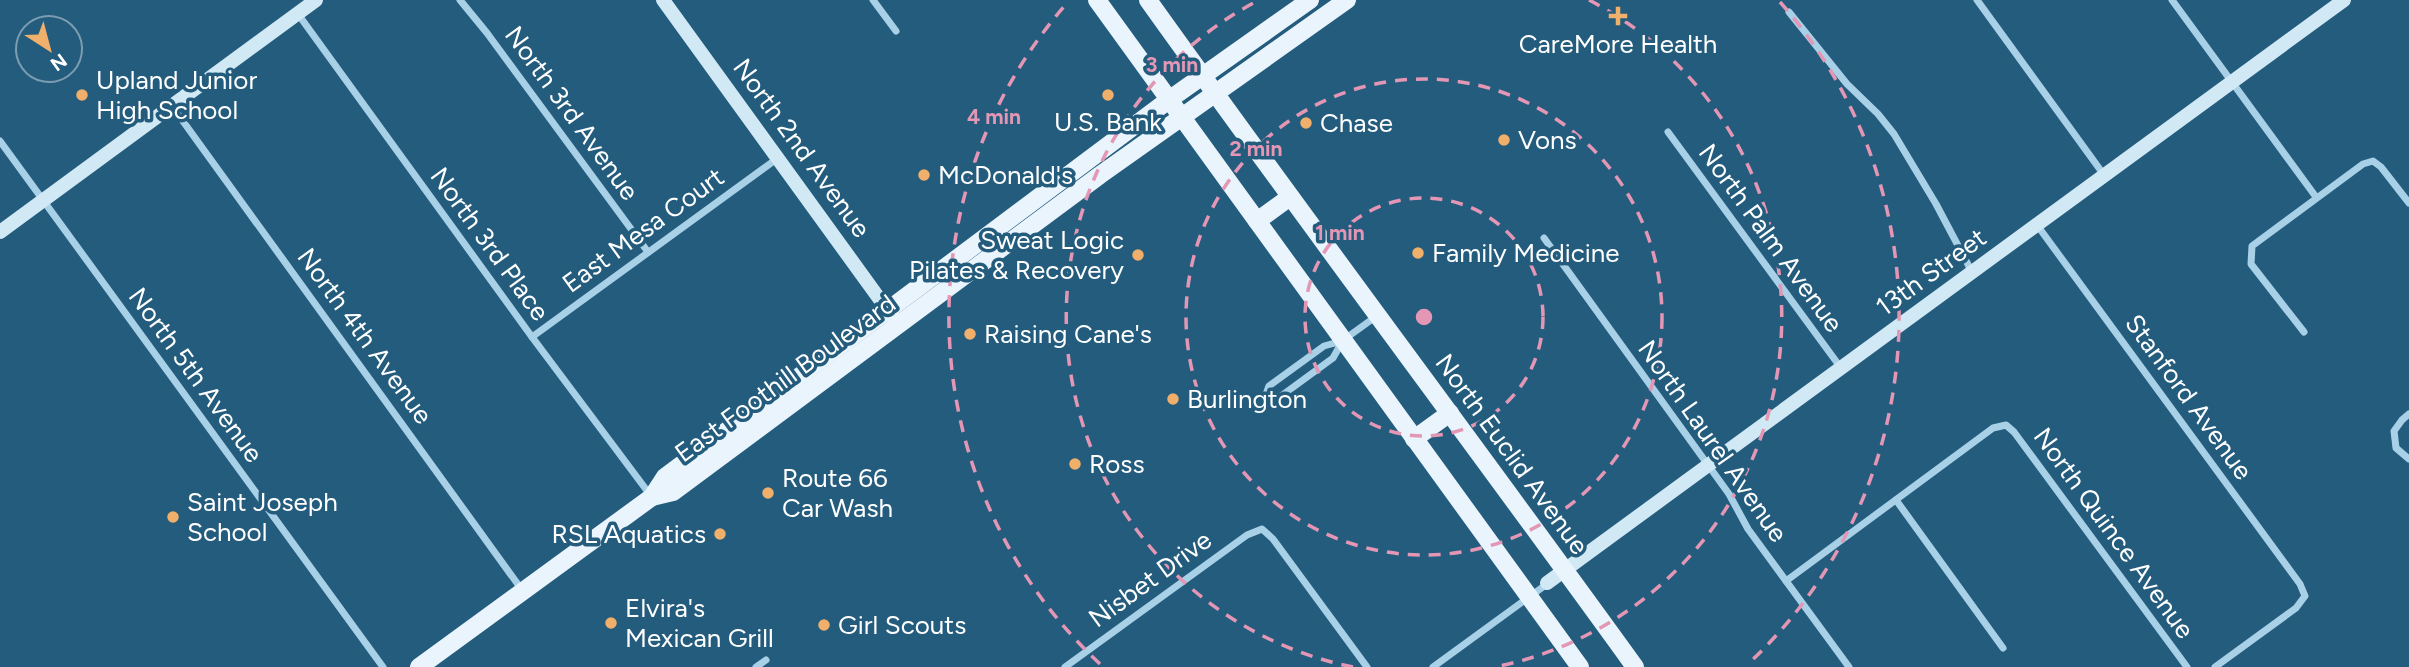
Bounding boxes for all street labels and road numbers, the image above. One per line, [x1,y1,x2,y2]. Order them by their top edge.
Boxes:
street label: North 3rd Avenue [498,20,646,206]
street label: North 2nd Avenue [726,52,878,244]
street label: North Palm Avenue [1692,138,1850,338]
street label: North 3rd Place [424,161,556,327]
street label: East Mesa Court [556,161,730,299]
street label: 13th Street [1870,221,1992,323]
street label: North 4th Avenue [290,242,440,430]
street label: North 5th Avenue [122,281,270,469]
street label: East Foothill Boulevard [668,287,902,469]
street label: Stanford Avenue [2118,308,2260,486]
street label: North Laurel Avenue [1631,334,1795,548]
street label: North Euclid Avenue [1429,347,1595,561]
street label: North Quince Avenue [2027,421,2201,645]
street label: Nisbet Drive [1082,524,1218,634]

